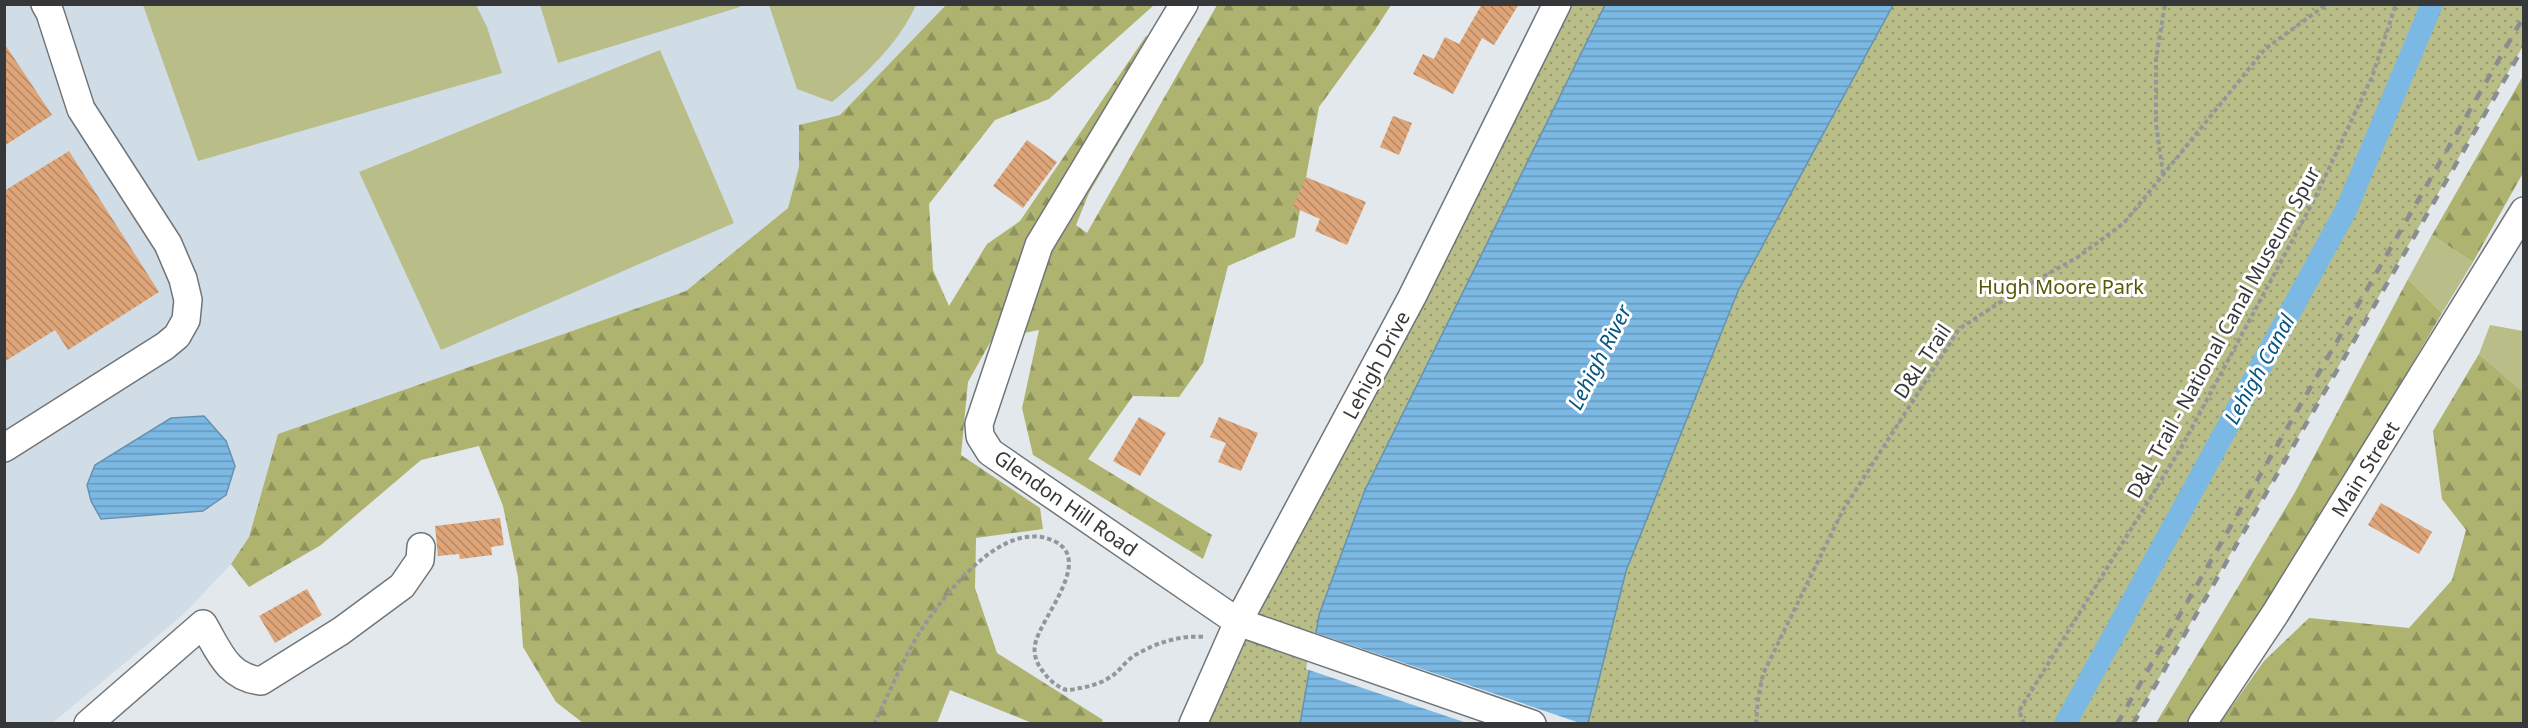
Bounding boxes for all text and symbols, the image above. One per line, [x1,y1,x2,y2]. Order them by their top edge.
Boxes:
street label: D&L Trail - National Canal Museum Spur [2120,161,2326,503]
park label: Hugh Moore Park [1978,273,2144,300]
water label: Lehigh River [1561,298,1638,414]
street label: Lehigh Drive [1336,306,1416,424]
water label: Lehigh Canal [2217,309,2301,429]
street label: D&L Trail [1887,318,1957,404]
street label: Main Street [2325,416,2405,522]
street label: Glendon Hill Road [989,444,1143,562]

